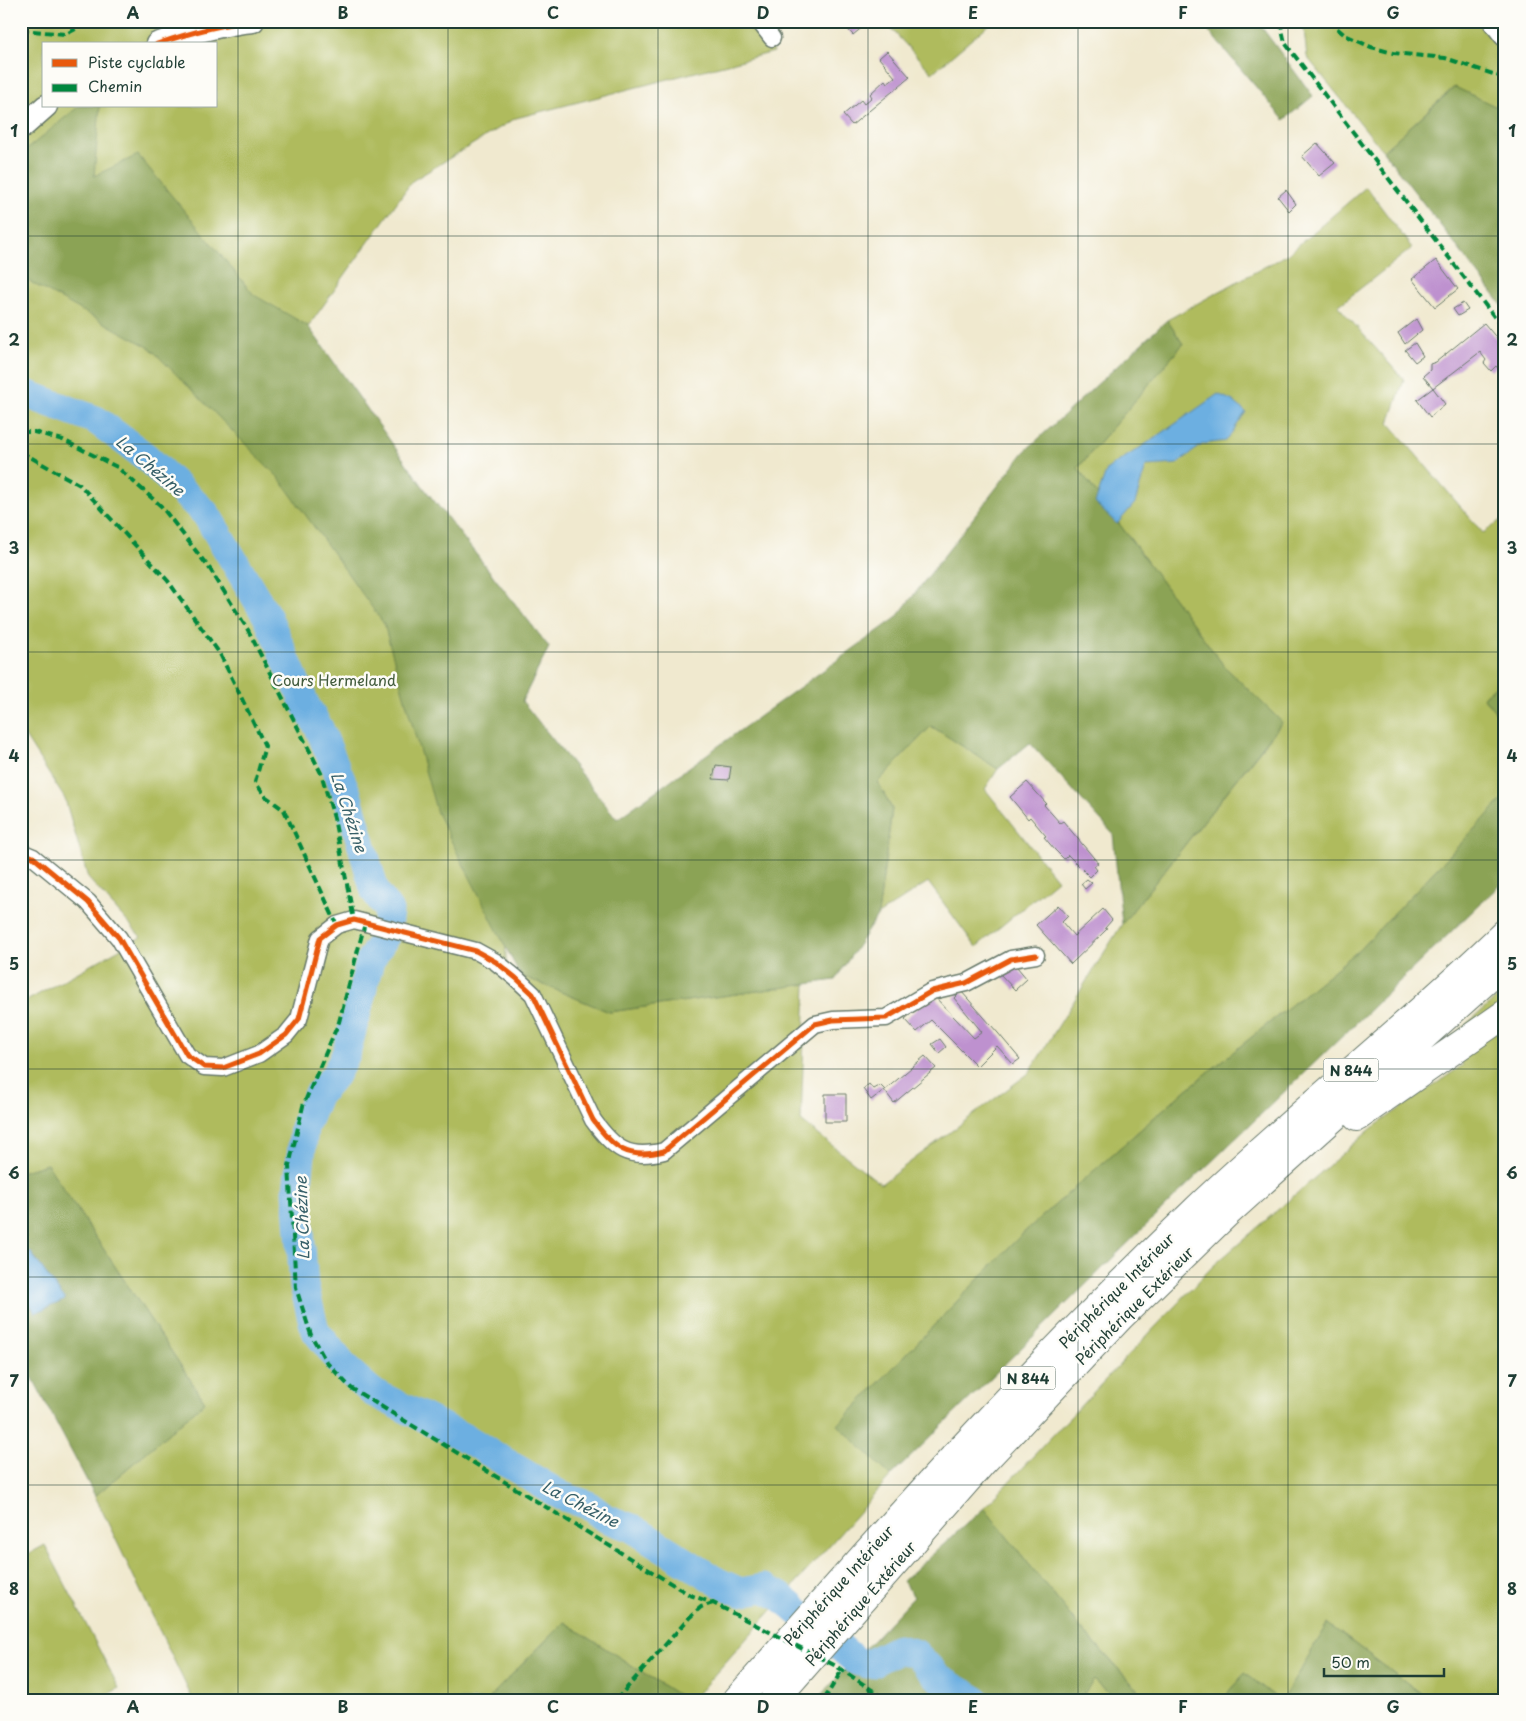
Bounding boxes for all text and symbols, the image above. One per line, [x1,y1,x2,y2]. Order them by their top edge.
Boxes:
text: A [127,0,140,24]
text: B [338,0,349,24]
text: C [547,0,559,24]
text: D [757,0,769,24]
text: E [968,0,978,24]
text: F [1178,0,1188,24]
text: G [1386,0,1400,24]
legend [42,42,218,108]
text: Piste cyclable [88,50,185,73]
text: Chemin [88,74,142,97]
text: 1 [10,118,18,142]
text: 1 [1508,118,1516,142]
text: 2 [8,327,20,351]
text: 2 [1506,327,1518,351]
water label: La Chézine [111,429,191,502]
text: 3 [9,535,19,559]
text: 3 [1507,535,1517,559]
park label: Cours Hermeland [272,668,396,691]
text: 4 [9,743,20,767]
text: 4 [1507,743,1518,767]
water label: La Chézine [326,769,375,856]
text: 5 [9,951,19,975]
text: 5 [1507,951,1517,975]
road number: N 844 [1324,1058,1378,1082]
text: 6 [8,1160,20,1184]
text: 6 [1506,1160,1518,1184]
water label: La Chézine [288,1175,314,1260]
street label: Périphérique Intérieur [1053,1227,1179,1353]
street label: Périphérique Extérieur [1070,1241,1198,1369]
road number: N 844 [1000,1366,1056,1390]
text: 7 [9,1368,19,1392]
text: 7 [1507,1368,1517,1392]
water label: La Chézine [538,1473,624,1533]
street label: Périphérique Intérieur [777,1520,899,1650]
street label: Périphérique Extérieur [799,1535,921,1671]
text: 8 [9,1576,19,1600]
text: 8 [1507,1576,1517,1600]
scale bar [1324,1646,1444,1678]
text: 50 m [1331,1650,1370,1673]
text: A [127,1694,140,1718]
text: B [338,1694,349,1718]
text: C [547,1694,559,1718]
text: D [757,1694,769,1718]
text: E [968,1694,978,1718]
text: F [1178,1694,1188,1718]
text: G [1386,1694,1400,1718]

